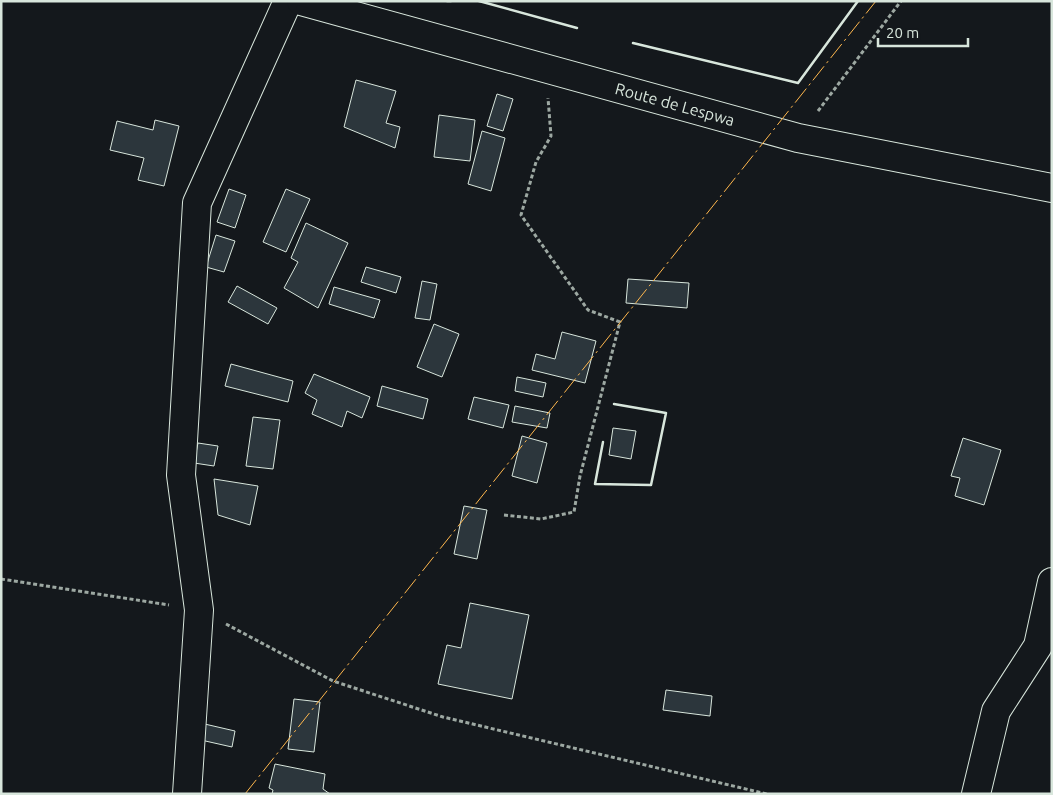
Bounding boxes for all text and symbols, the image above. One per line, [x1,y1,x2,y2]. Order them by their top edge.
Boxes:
scale bar [878,15,968,47]
text: 20 m [886,24,919,41]
street label: Route de Lespwa [613,79,737,129]

